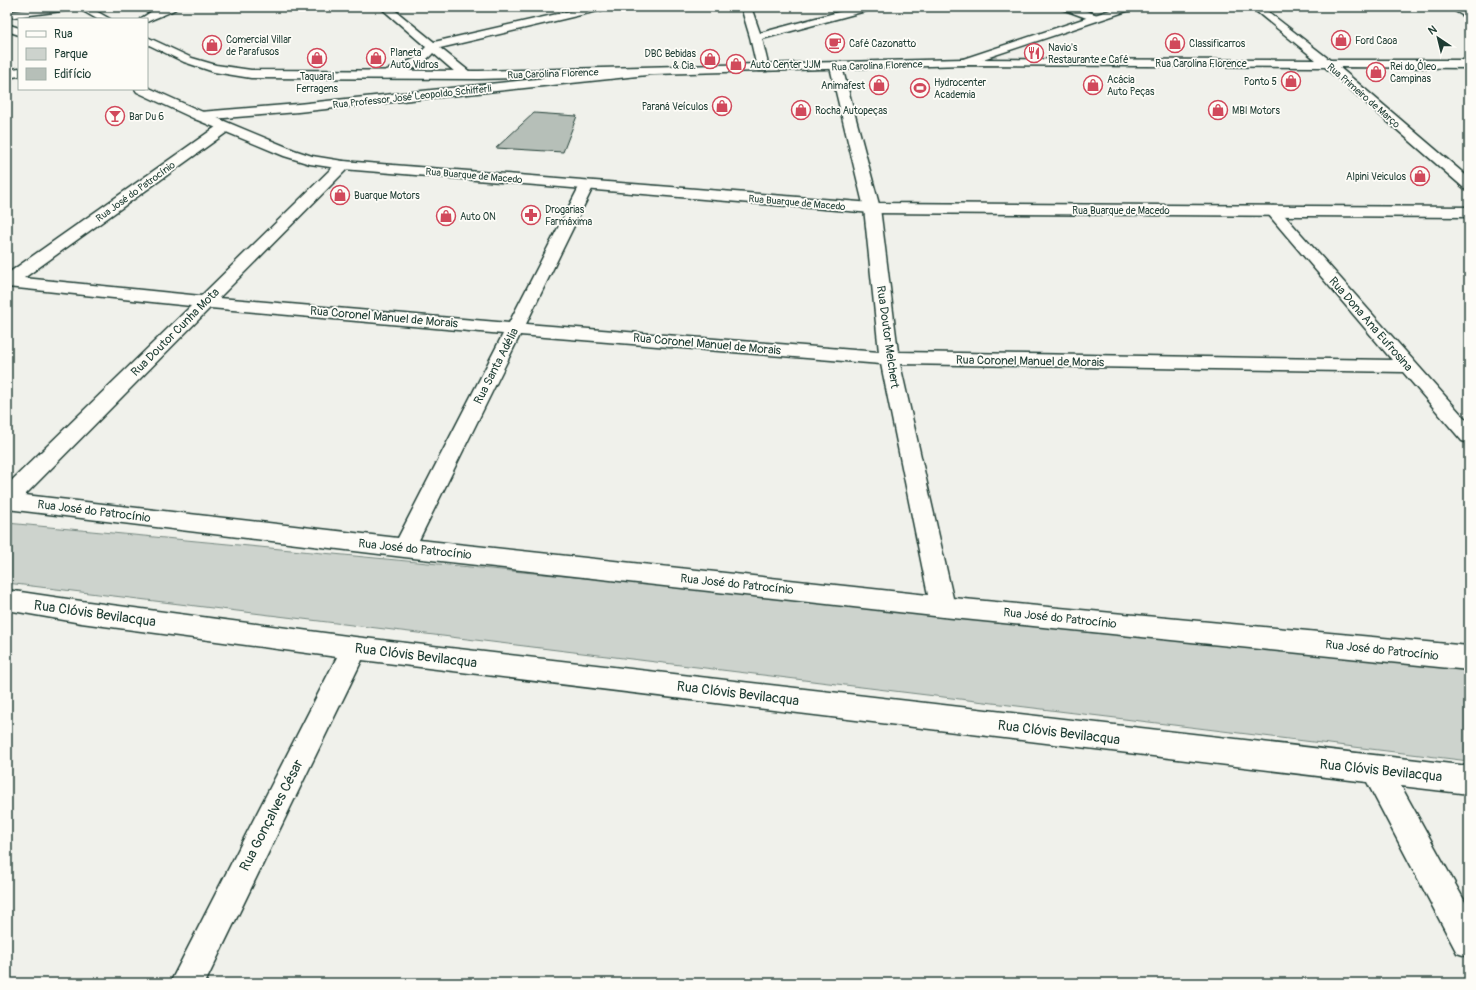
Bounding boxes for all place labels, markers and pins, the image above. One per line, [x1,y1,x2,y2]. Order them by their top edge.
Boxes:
shop icon: Ford Caoa [1330,29,1352,51]
cafe icon: Café Cazonatto [824,32,846,54]
shop icon: Classificarros [1164,32,1186,54]
shop icon: Comercial Villar de Parafusos [201,34,223,56]
place label: Comercial Villar de Parafusos [226,34,292,58]
place label: Ford Caoa [1355,35,1398,47]
place label: Café Cazonatto [849,38,917,50]
place label: Classificarros [1189,38,1246,50]
restaurant icon: Navio's Restaurante e Café [1023,42,1045,64]
place label: Navio's Restaurante e Café [1048,42,1129,66]
shop icon: Taquaral Ferragens [306,47,328,69]
shop icon: Planeta Auto Vidros [365,47,387,69]
place label: Planeta Auto Vidros [390,47,439,71]
place label: DBC Bebidas & Cia. [644,48,697,72]
shop icon: DBC Bebidas & Cia. [699,48,721,70]
shop icon: Auto Center JJM [725,53,747,75]
place label: Auto Center JJM [750,59,821,71]
place label: Rei do Óleo Campinas [1390,59,1437,85]
shop icon: Rei do Óleo Campinas [1365,61,1387,83]
shop icon: Ponto 5 [1280,70,1302,92]
place label: Taquaral Ferragens [296,71,339,95]
shop icon: Animafest [868,74,890,96]
shop icon: Acácia Auto Peças [1082,74,1104,96]
place label: Acácia Auto Peças [1107,74,1155,98]
place label: Ponto 5 [1244,76,1277,88]
sports icon: Hydrocenter Academia [909,77,931,99]
place label: Hydrocenter Academia [934,77,987,101]
place label: Animafest [821,80,866,92]
shop icon: Paraná Veículos [711,95,733,117]
shop icon: Rocha Autopeças [790,99,812,121]
shop icon: MBI Motors [1207,99,1229,121]
place label: Paraná Veículos [642,101,709,113]
bar icon: Bar Du 6 [104,105,126,127]
place label: Rocha Autopeças [815,105,888,117]
place label: MBI Motors [1232,105,1280,117]
place label: Bar Du 6 [129,111,164,123]
shop icon: Alpini Veiculos [1409,165,1431,187]
place label: Alpini Veiculos [1346,171,1407,183]
shop icon: Buarque Motors [329,184,351,206]
place label: Buarque Motors [354,190,420,202]
pharmacy icon: Drogarias Farmáxima [520,204,542,226]
place label: Drogarias Farmáxima [545,204,593,228]
shop icon: Auto ON [435,205,457,227]
place label: Auto ON [460,211,496,223]

